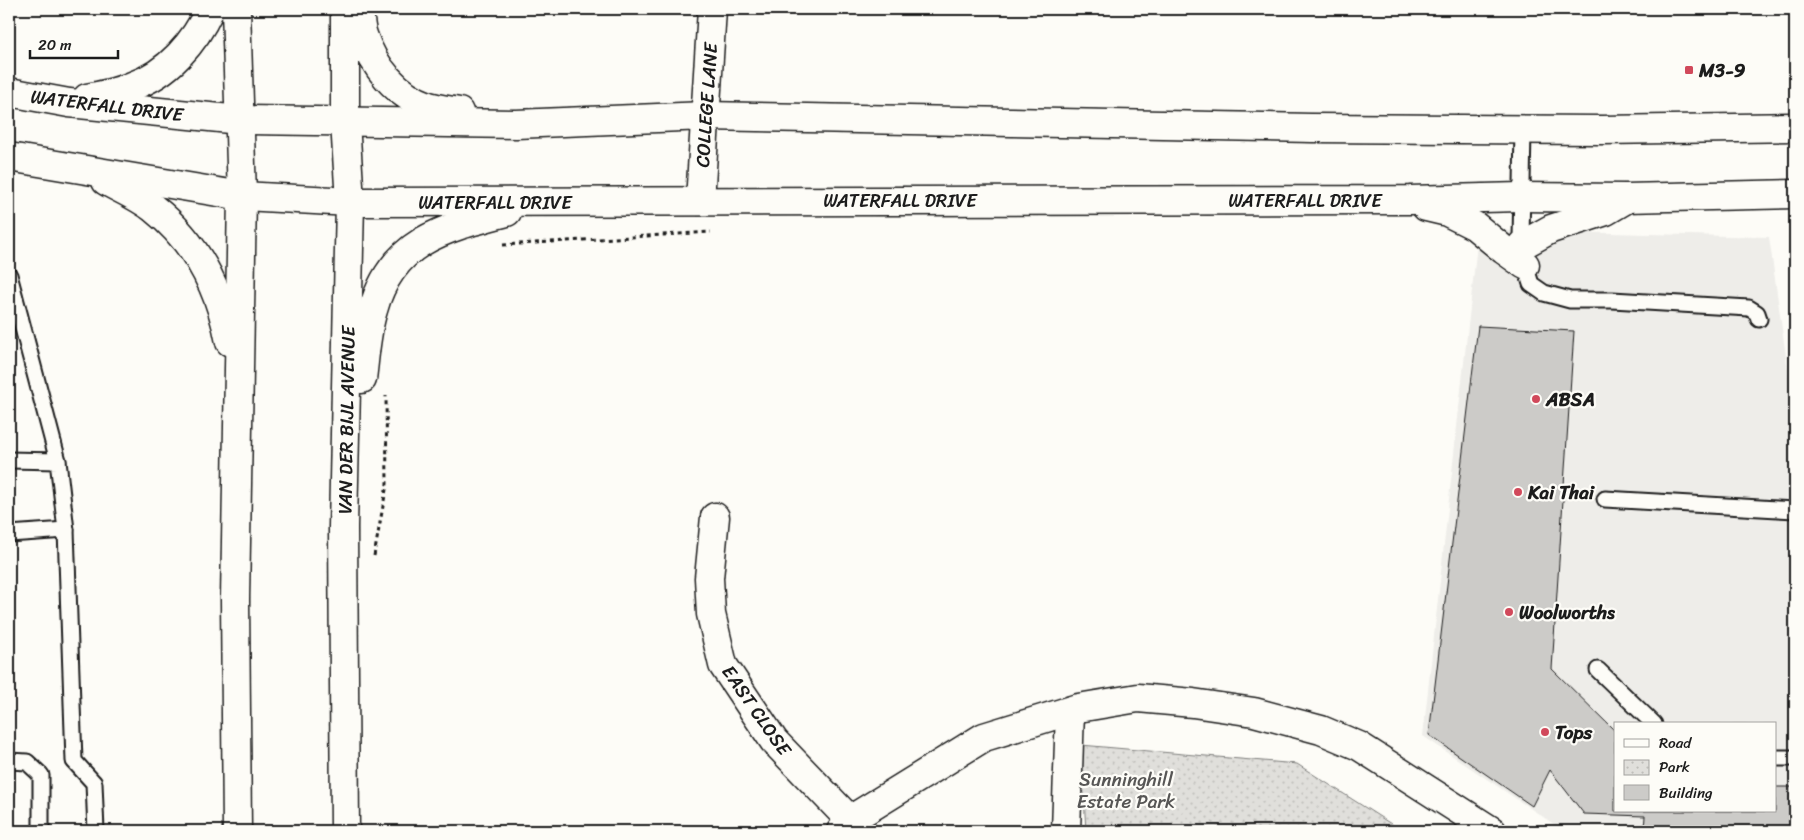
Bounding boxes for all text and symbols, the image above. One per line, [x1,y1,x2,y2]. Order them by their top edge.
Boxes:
scale bar [30,28,118,60]
text: 20 m [38,32,72,58]
street label: COLLEGE LANE [686,40,727,168]
place label: M3-9 [1698,54,1746,87]
marker: M3-9 [1683,64,1695,76]
street label: WATERFALL DRIVE [29,80,187,131]
street label: WATERFALL DRIVE [823,184,978,217]
street label: WATERFALL DRIVE [1228,184,1383,217]
street label: WATERFALL DRIVE [418,186,573,219]
street label: VAN DER BIJL AVENUE [328,324,365,515]
place label: ABSA [1545,383,1595,416]
marker: ABSA [1530,393,1542,405]
place label: Kai Thai [1527,476,1596,509]
marker: Kai Thai [1512,486,1524,498]
place label: Woolworths [1519,596,1616,629]
marker: Woolworths [1503,606,1515,618]
street label: EAST CLOSE [713,658,801,764]
place label: Tops [1555,716,1594,749]
legend [1614,722,1776,812]
marker: Tops [1539,726,1551,738]
text: Road [1659,730,1692,756]
text: Park [1659,754,1690,780]
park label: Sunninghill Estate Park [1077,763,1175,818]
text: Building [1659,780,1713,806]

